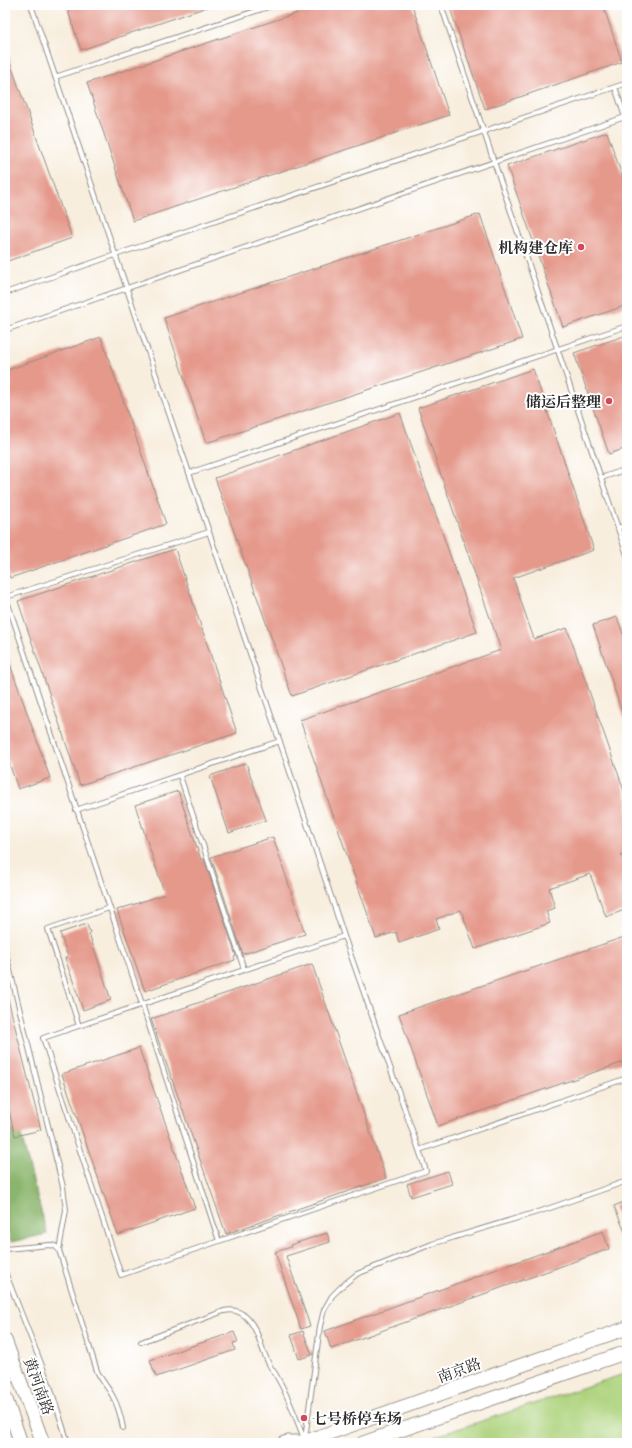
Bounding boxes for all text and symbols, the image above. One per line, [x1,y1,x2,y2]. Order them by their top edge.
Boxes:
place label: 机构建仓库 [498,238,573,257]
marker: 机构建仓库 [576,242,586,252]
place label: 储运后整理 [526,392,601,411]
marker: 储运后整理 [604,396,614,406]
street label: 南京路 [435,1353,483,1387]
street label: 黄河南路 [20,1355,58,1417]
place label: 七号桥停车场 [312,1409,402,1428]
marker: 七号桥停车场 [299,1413,309,1423]

